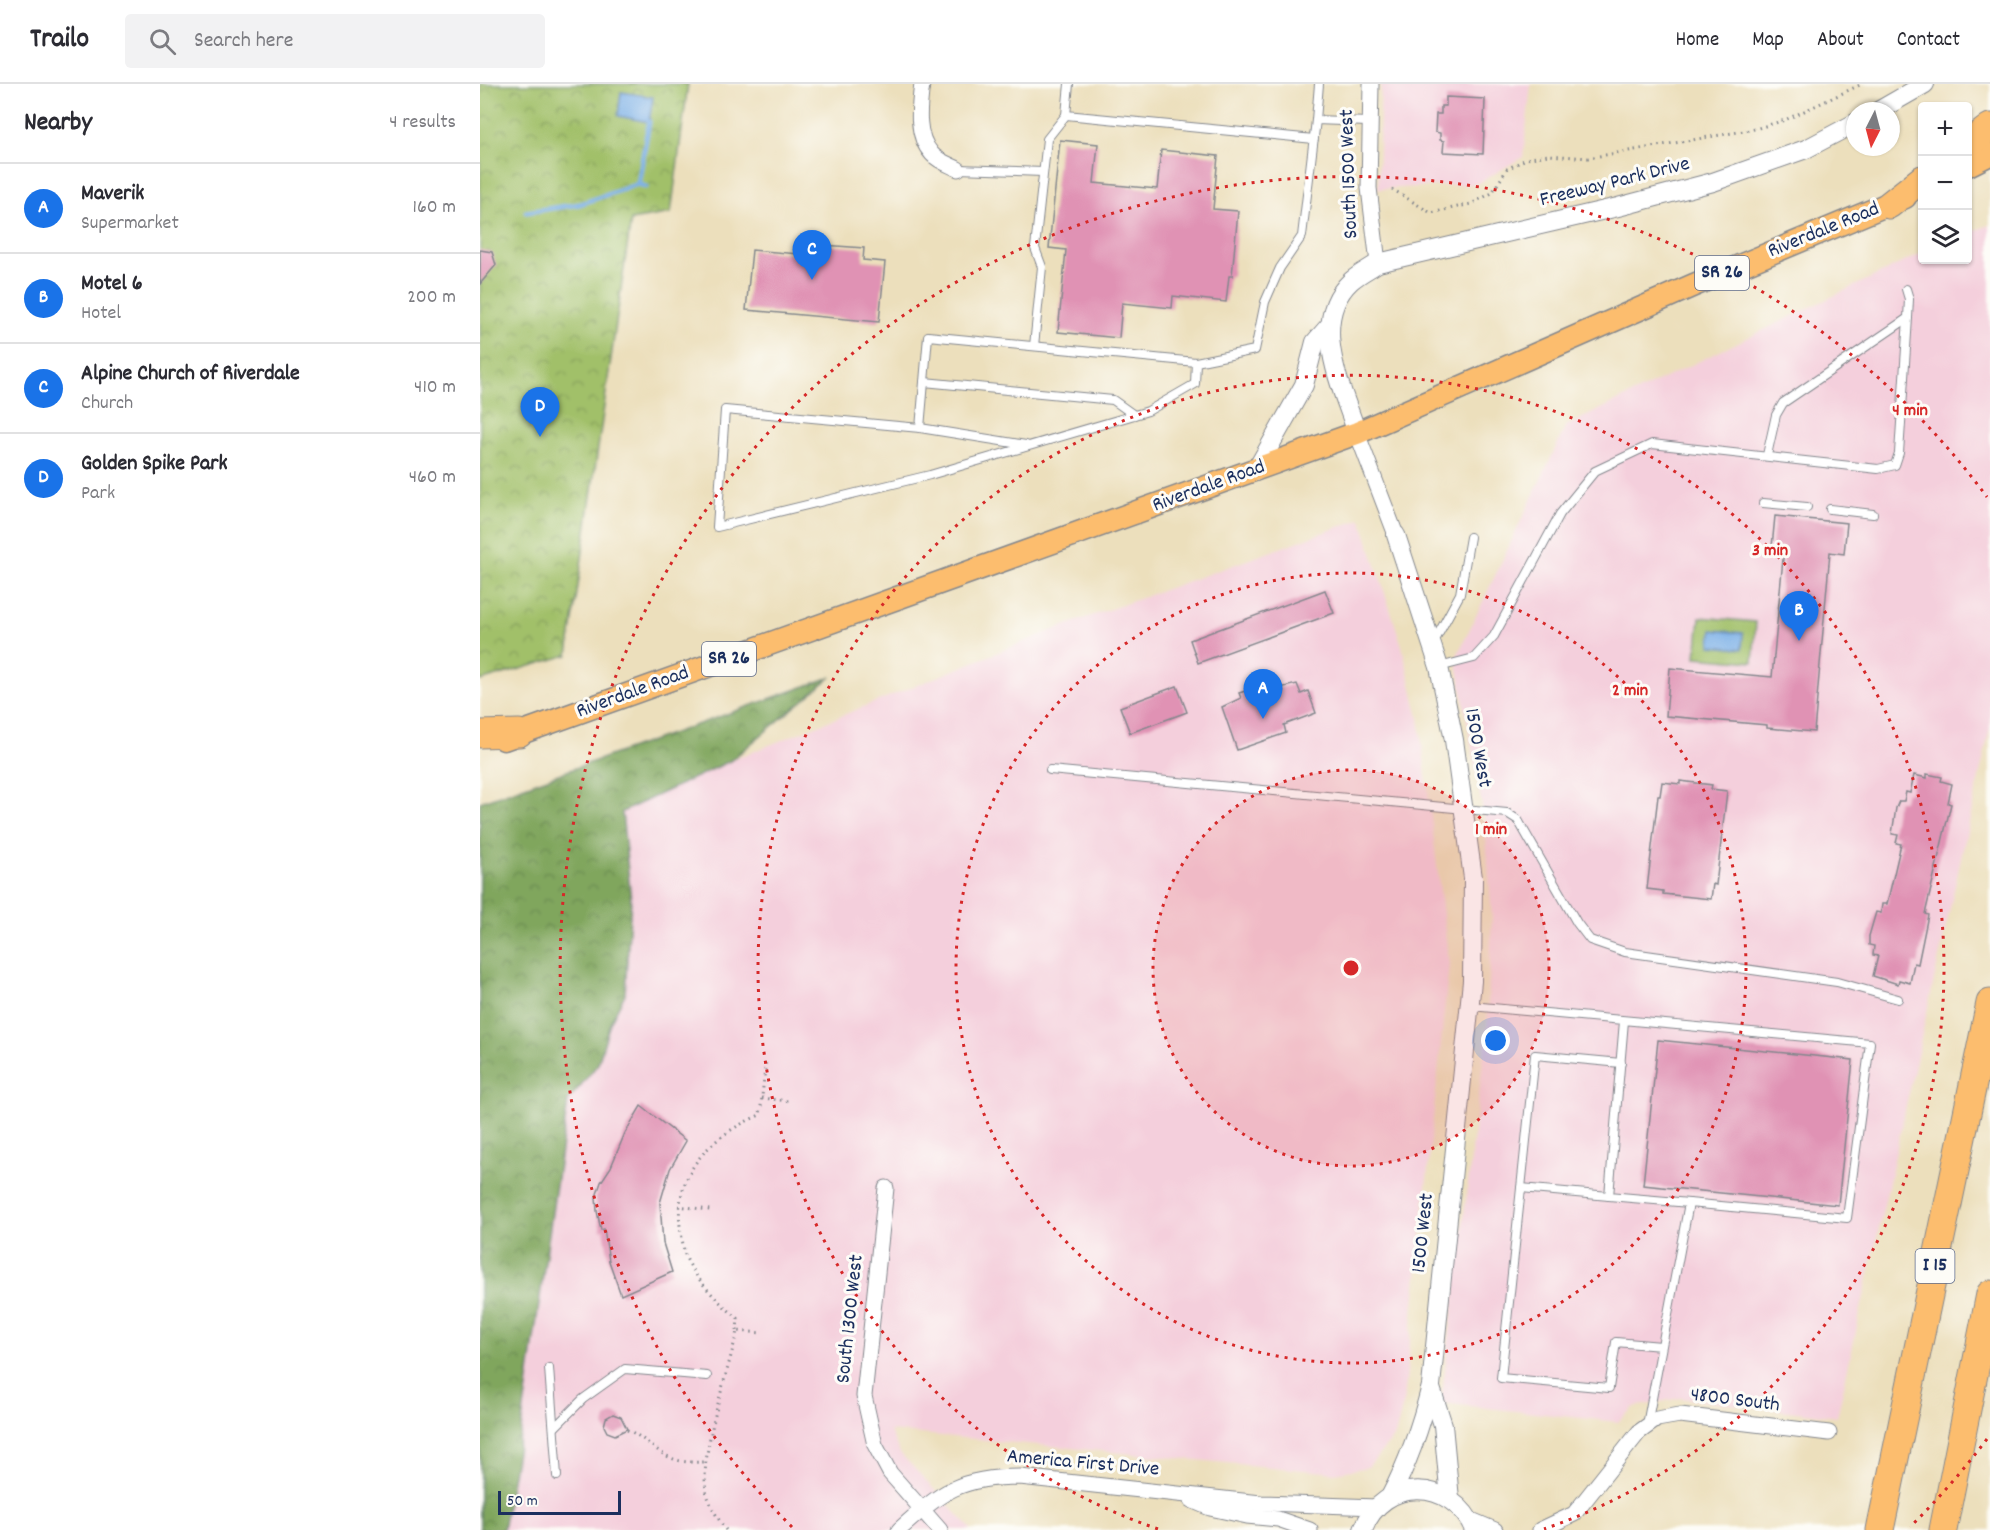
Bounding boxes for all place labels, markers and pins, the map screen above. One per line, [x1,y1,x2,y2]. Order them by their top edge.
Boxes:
pin: C [792,230,832,280]
pin: D [520,388,560,437]
pin: B [1780,592,1818,641]
pin: A [1244,670,1282,719]
centre of rings [1341,958,1361,978]

